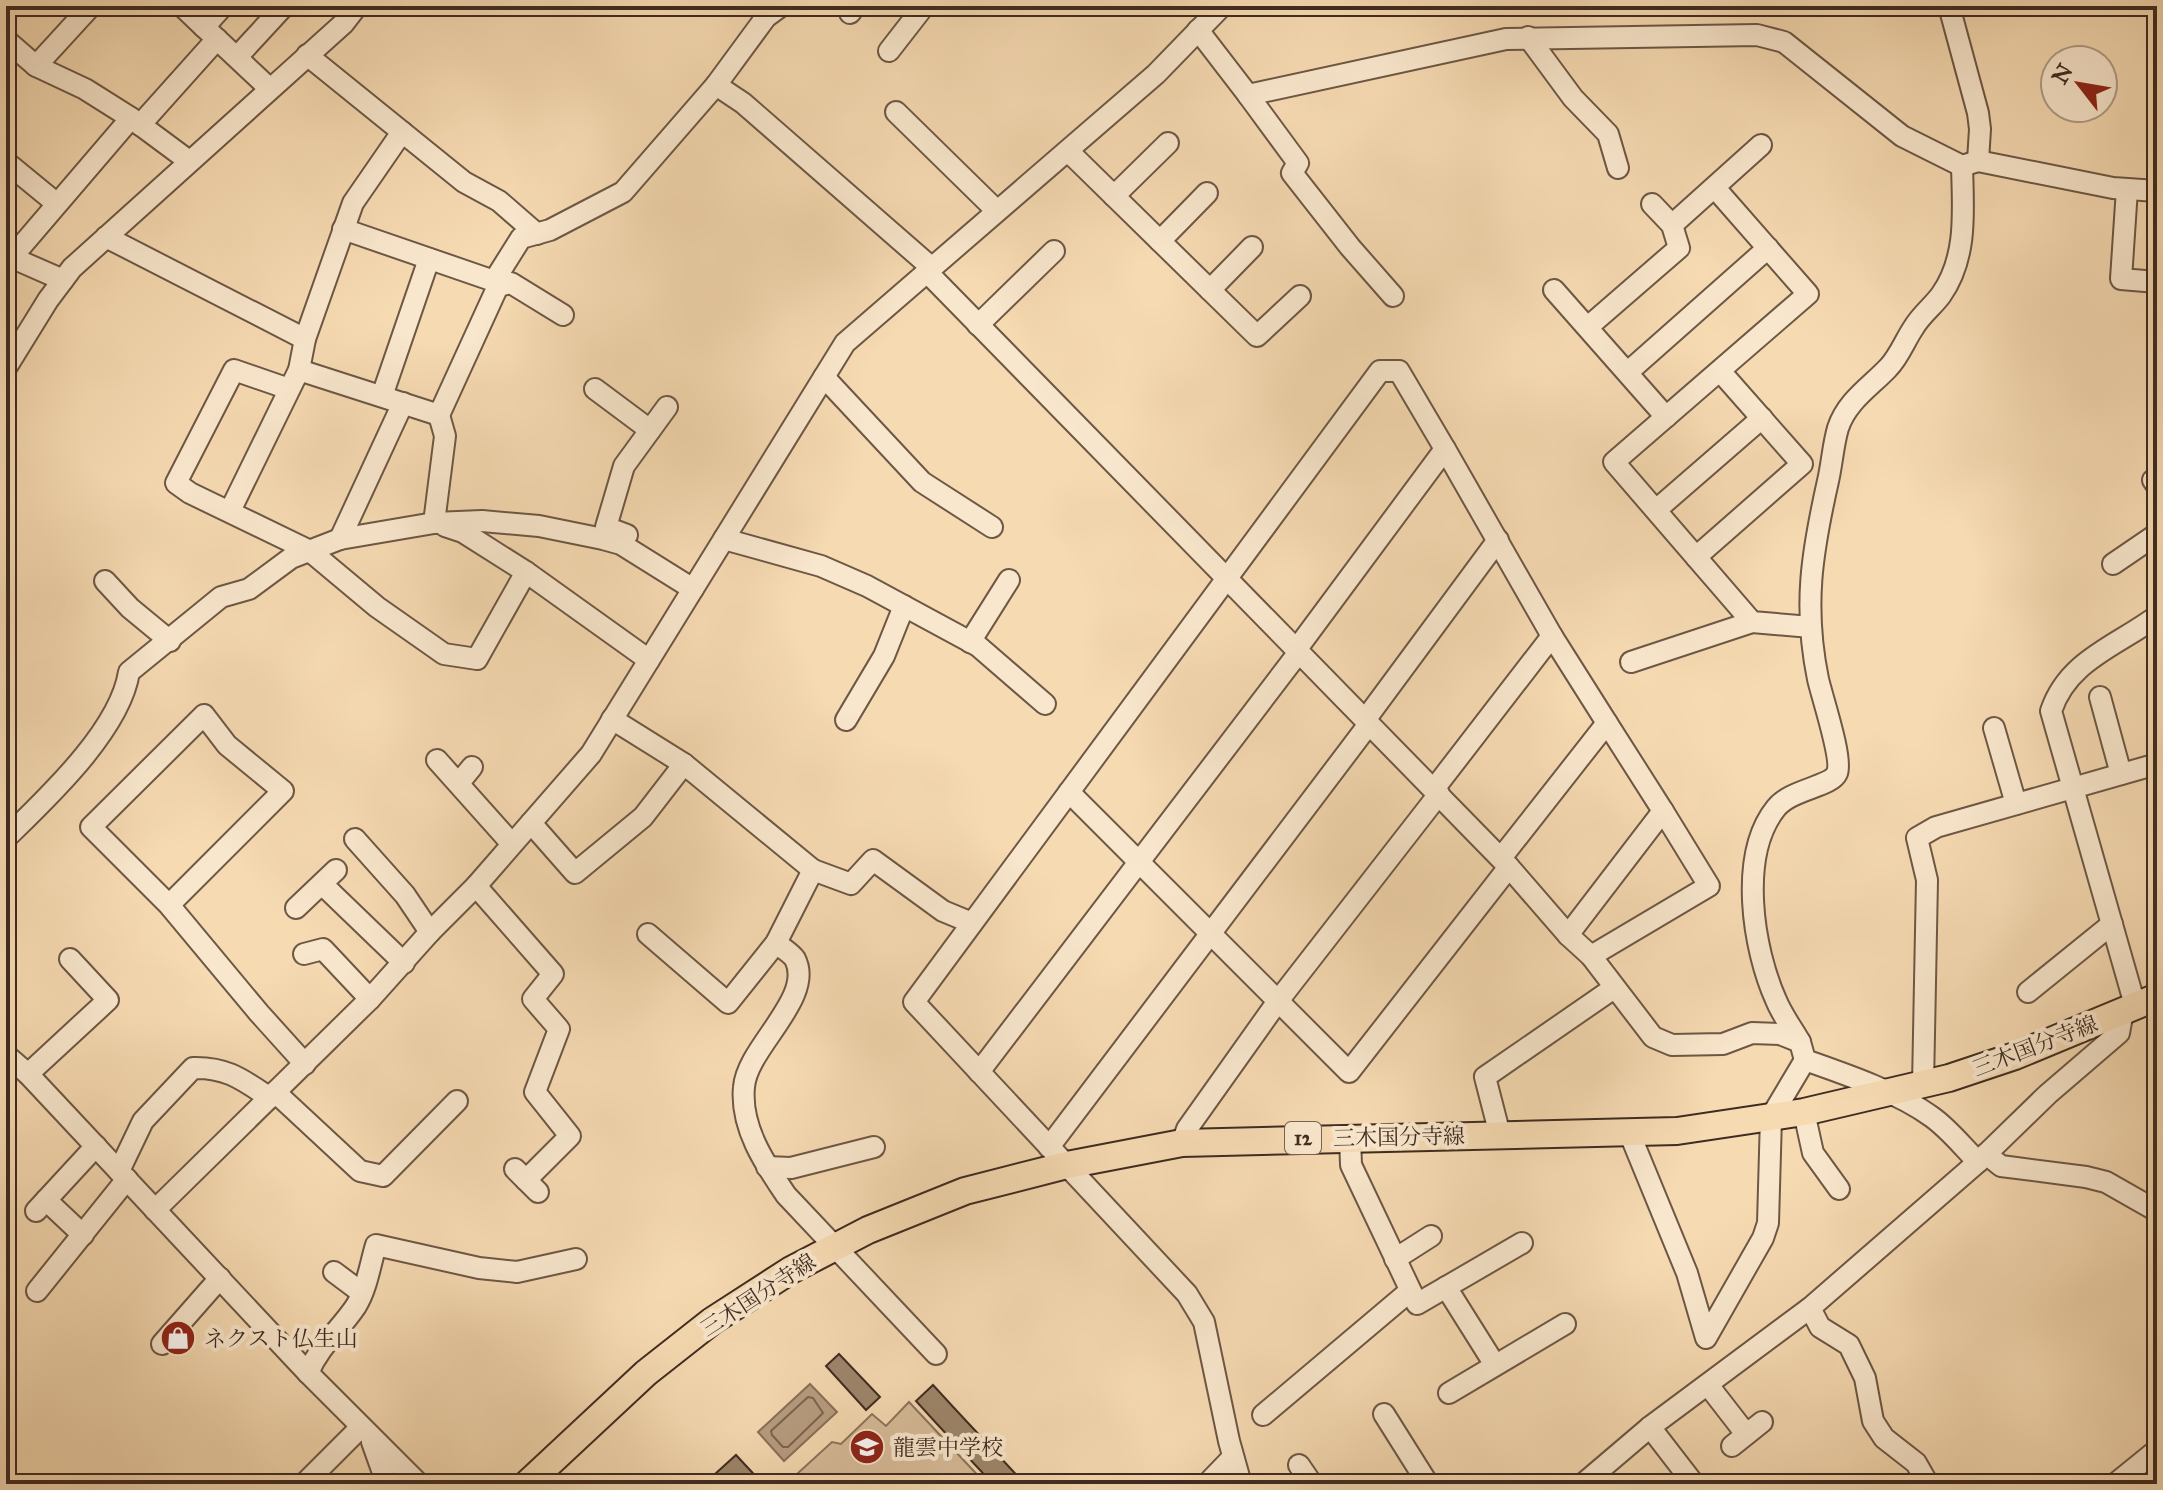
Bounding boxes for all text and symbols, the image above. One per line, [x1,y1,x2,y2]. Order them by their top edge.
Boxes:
north arrow [2039,44,2119,124]
text: N [2046,59,2079,89]
street label: 三木国分寺線 [1969,1010,2101,1082]
road number: 12 [1285,1122,1321,1154]
street label: 三木国分寺線 [1333,1122,1465,1152]
street label: 三木国分寺線 [695,1248,821,1342]
shop icon: ネクスト仏生山 [159,1319,197,1357]
place label: ネクスト仏生山 [204,1325,358,1352]
school or university icon: 龍雲中学校 [848,1428,886,1466]
place label: 龍雲中学校 [893,1434,1003,1461]

